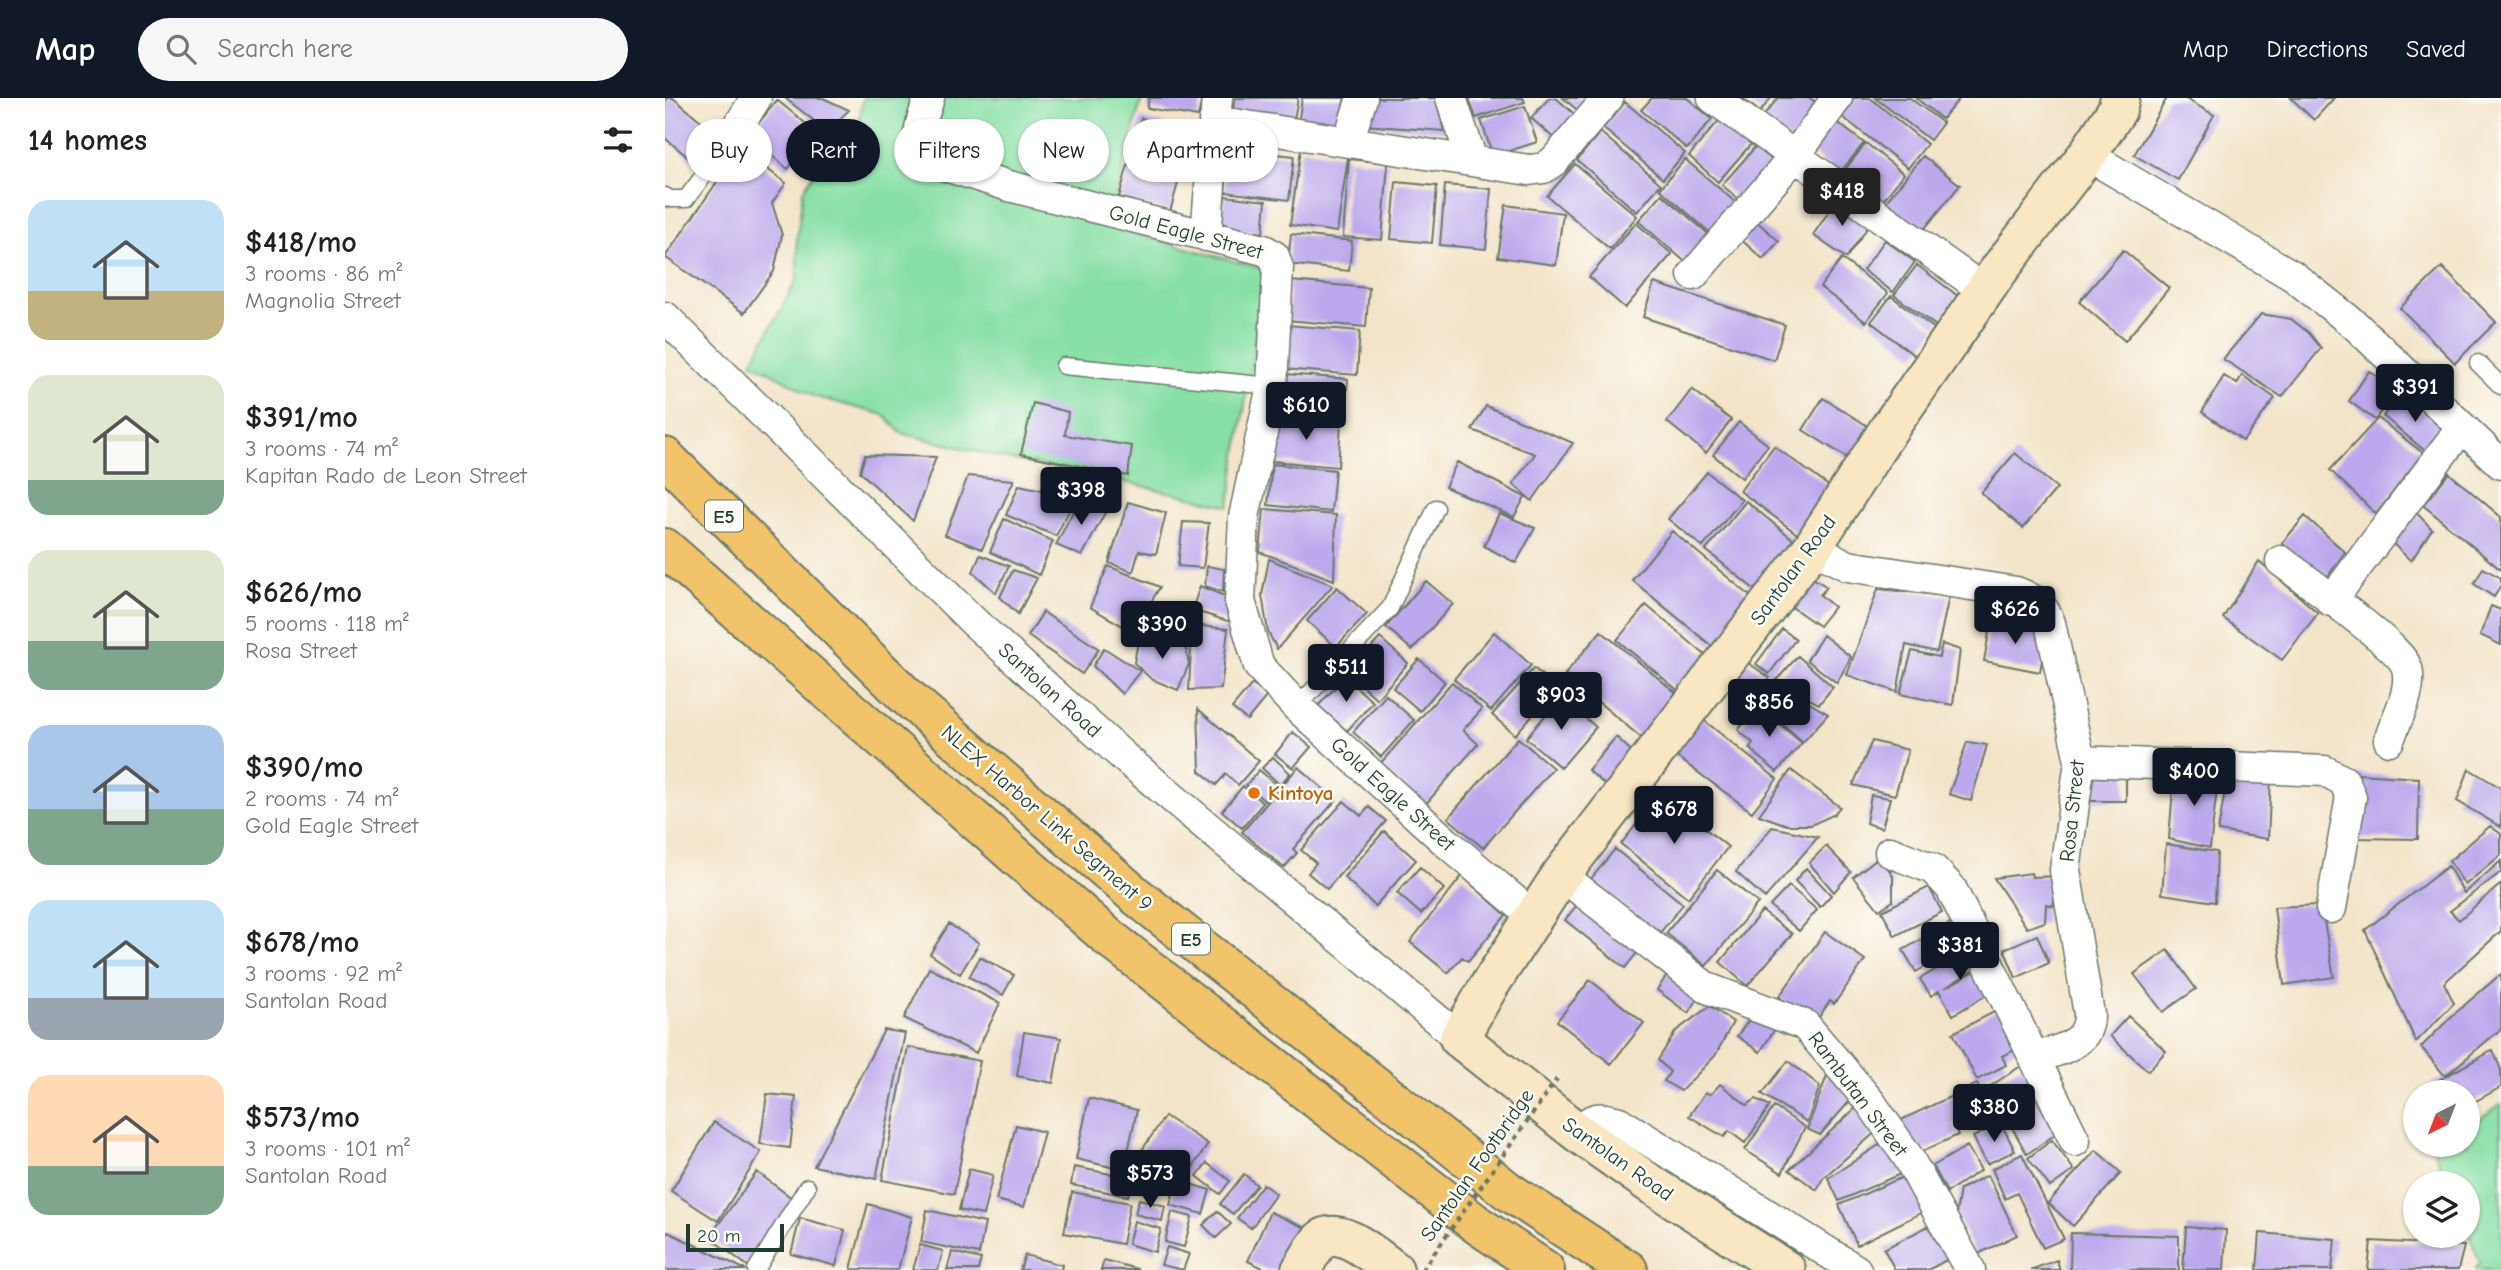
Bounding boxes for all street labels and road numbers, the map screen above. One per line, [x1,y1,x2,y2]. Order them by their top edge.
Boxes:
street label: Gold Eagle Street [1106,200,1266,264]
road number: E5 [705,500,743,532]
street label: Santolan Road [1745,510,1841,630]
street label: Santolan Road [994,638,1106,742]
street label: NLEX Harbor Link Segment 9 [937,720,1157,916]
street label: Gold Eagle Street [1326,732,1461,857]
street label: Rosa Street [2055,758,2089,863]
road number: E5 [1172,924,1210,954]
street label: Rambutan Street [1803,1027,1913,1162]
street label: Santolan Footbridge [1415,1084,1539,1246]
street label: Santolan Road [1558,1112,1678,1206]

